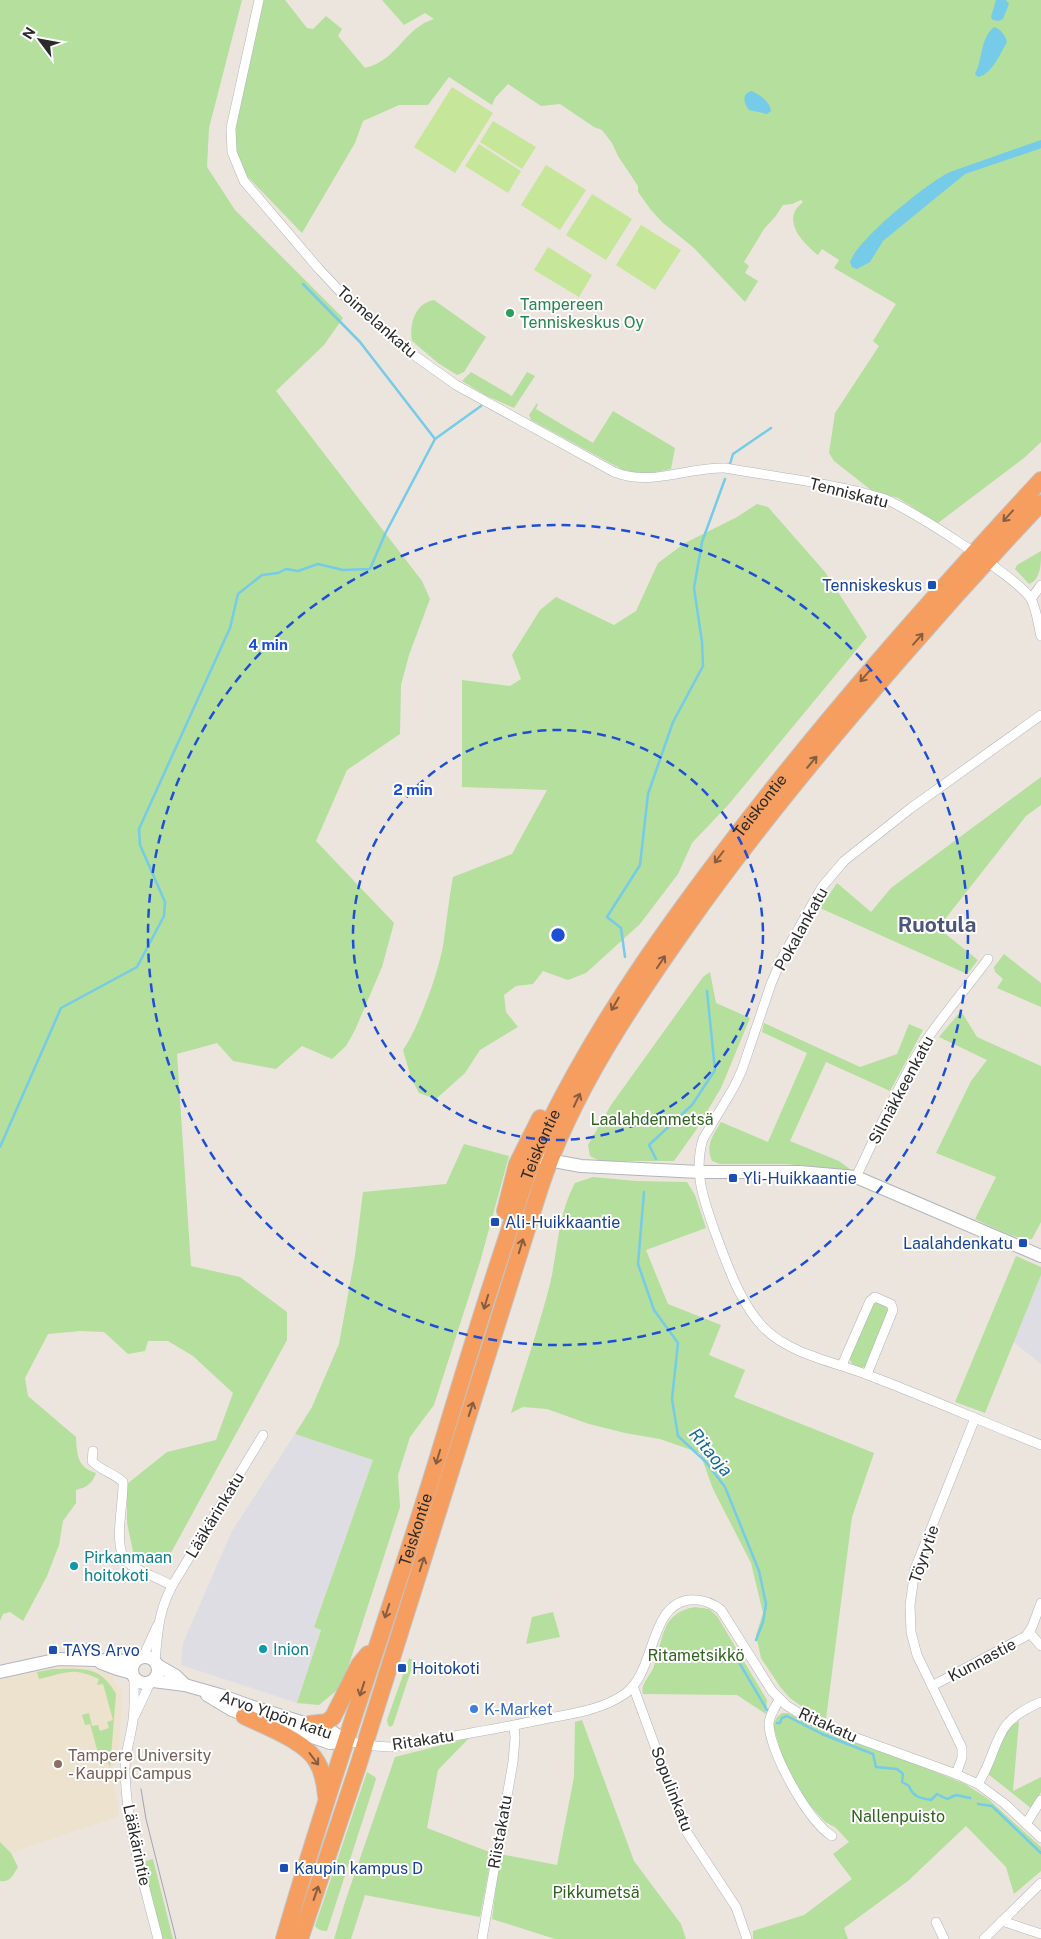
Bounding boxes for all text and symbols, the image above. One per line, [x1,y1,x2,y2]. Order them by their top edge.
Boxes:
north arrow [15,15,65,65]
text: N [19,24,39,42]
street label: Toimelankatu [333,282,421,362]
place label: Tampereen Tenniskeskus Oy [520,295,644,332]
marker: Tampereen Tenniskeskus Oy [504,307,516,319]
street label: Tenniskatu [808,474,890,512]
one-way arrow [1002,510,1014,522]
place label: Tenniskeskus [822,576,922,595]
marker: Tenniskeskus [926,579,938,591]
one-way arrow [912,633,923,646]
text: 4 min [248,636,288,653]
one-way arrow [859,670,870,683]
one-way arrow [806,756,818,769]
street label: Teiskontie [729,770,790,841]
text: 2 min [393,781,433,798]
one-way arrow [714,850,724,864]
street label: Pokalankatu [770,884,832,974]
district label: Ruotula [898,912,976,937]
centre of rings [549,926,567,944]
one-way arrow [656,955,667,969]
one-way arrow [610,996,620,1010]
street label: Silmäkkeenkatu [864,1033,938,1147]
one-way arrow [572,1093,582,1108]
street label: Teiskontie [517,1106,564,1182]
park label: Laalahdenmetsä [590,1110,714,1129]
place label: Yli-Huikkaantie [743,1169,857,1188]
marker: Yli-Huikkaantie [727,1172,739,1184]
place label: Ali-Huikkaantie [505,1213,620,1232]
marker: Ali-Huikkaantie [489,1216,501,1228]
place label: Laalahdenkatu [903,1234,1013,1253]
marker: Laalahdenkatu [1017,1237,1029,1249]
one-way arrow [517,1239,526,1255]
one-way arrow [481,1293,491,1309]
one-way arrow [466,1401,476,1417]
water label: Ritaoja [685,1424,737,1480]
one-way arrow [433,1449,442,1464]
street label: Lääkärinkatu [182,1469,248,1561]
street label: Teiskontie [395,1491,436,1568]
street label: Töyrytie [905,1522,943,1586]
place label: Pirkanmaan hoitokoti [84,1548,172,1585]
one-way arrow [417,1556,427,1572]
marker: Pirkanmaan hoitokoti [68,1560,80,1572]
one-way arrow [382,1603,392,1619]
street label: Kunnastie [945,1634,1019,1686]
place label: Inion [273,1640,309,1659]
place label: TAYS Arvo [63,1641,140,1660]
marker: Inion [257,1643,269,1655]
marker: TAYS Arvo [47,1644,59,1656]
park label: Ritametsikkö [647,1646,745,1665]
place label: Hoitokoti [412,1659,480,1678]
marker: Hoitokoti [396,1662,408,1674]
one-way arrow [357,1681,366,1696]
street label: Arvo Ylpön katu [217,1687,335,1743]
place label: K-Market [484,1700,553,1719]
marker: K-Market [468,1703,480,1715]
street label: Ritakatu [796,1704,860,1746]
street label: Ritakatu [391,1726,455,1754]
street label: Sopulinkatu [647,1744,697,1834]
place label: Tampere University - Kauppi Campus [68,1746,212,1783]
one-way arrow [309,1752,319,1766]
marker: Tampere University - Kauppi Campus [52,1758,64,1770]
street label: Riistakatu [484,1794,516,1870]
street label: Lääkärintie [119,1803,155,1887]
park label: Nallenpuisto [851,1807,945,1826]
place label: Kaupin kampus D [294,1859,423,1878]
marker: Kaupin kampus D [278,1862,290,1874]
park label: Pikkumetsä [552,1883,640,1902]
one-way arrow [312,1886,321,1901]

